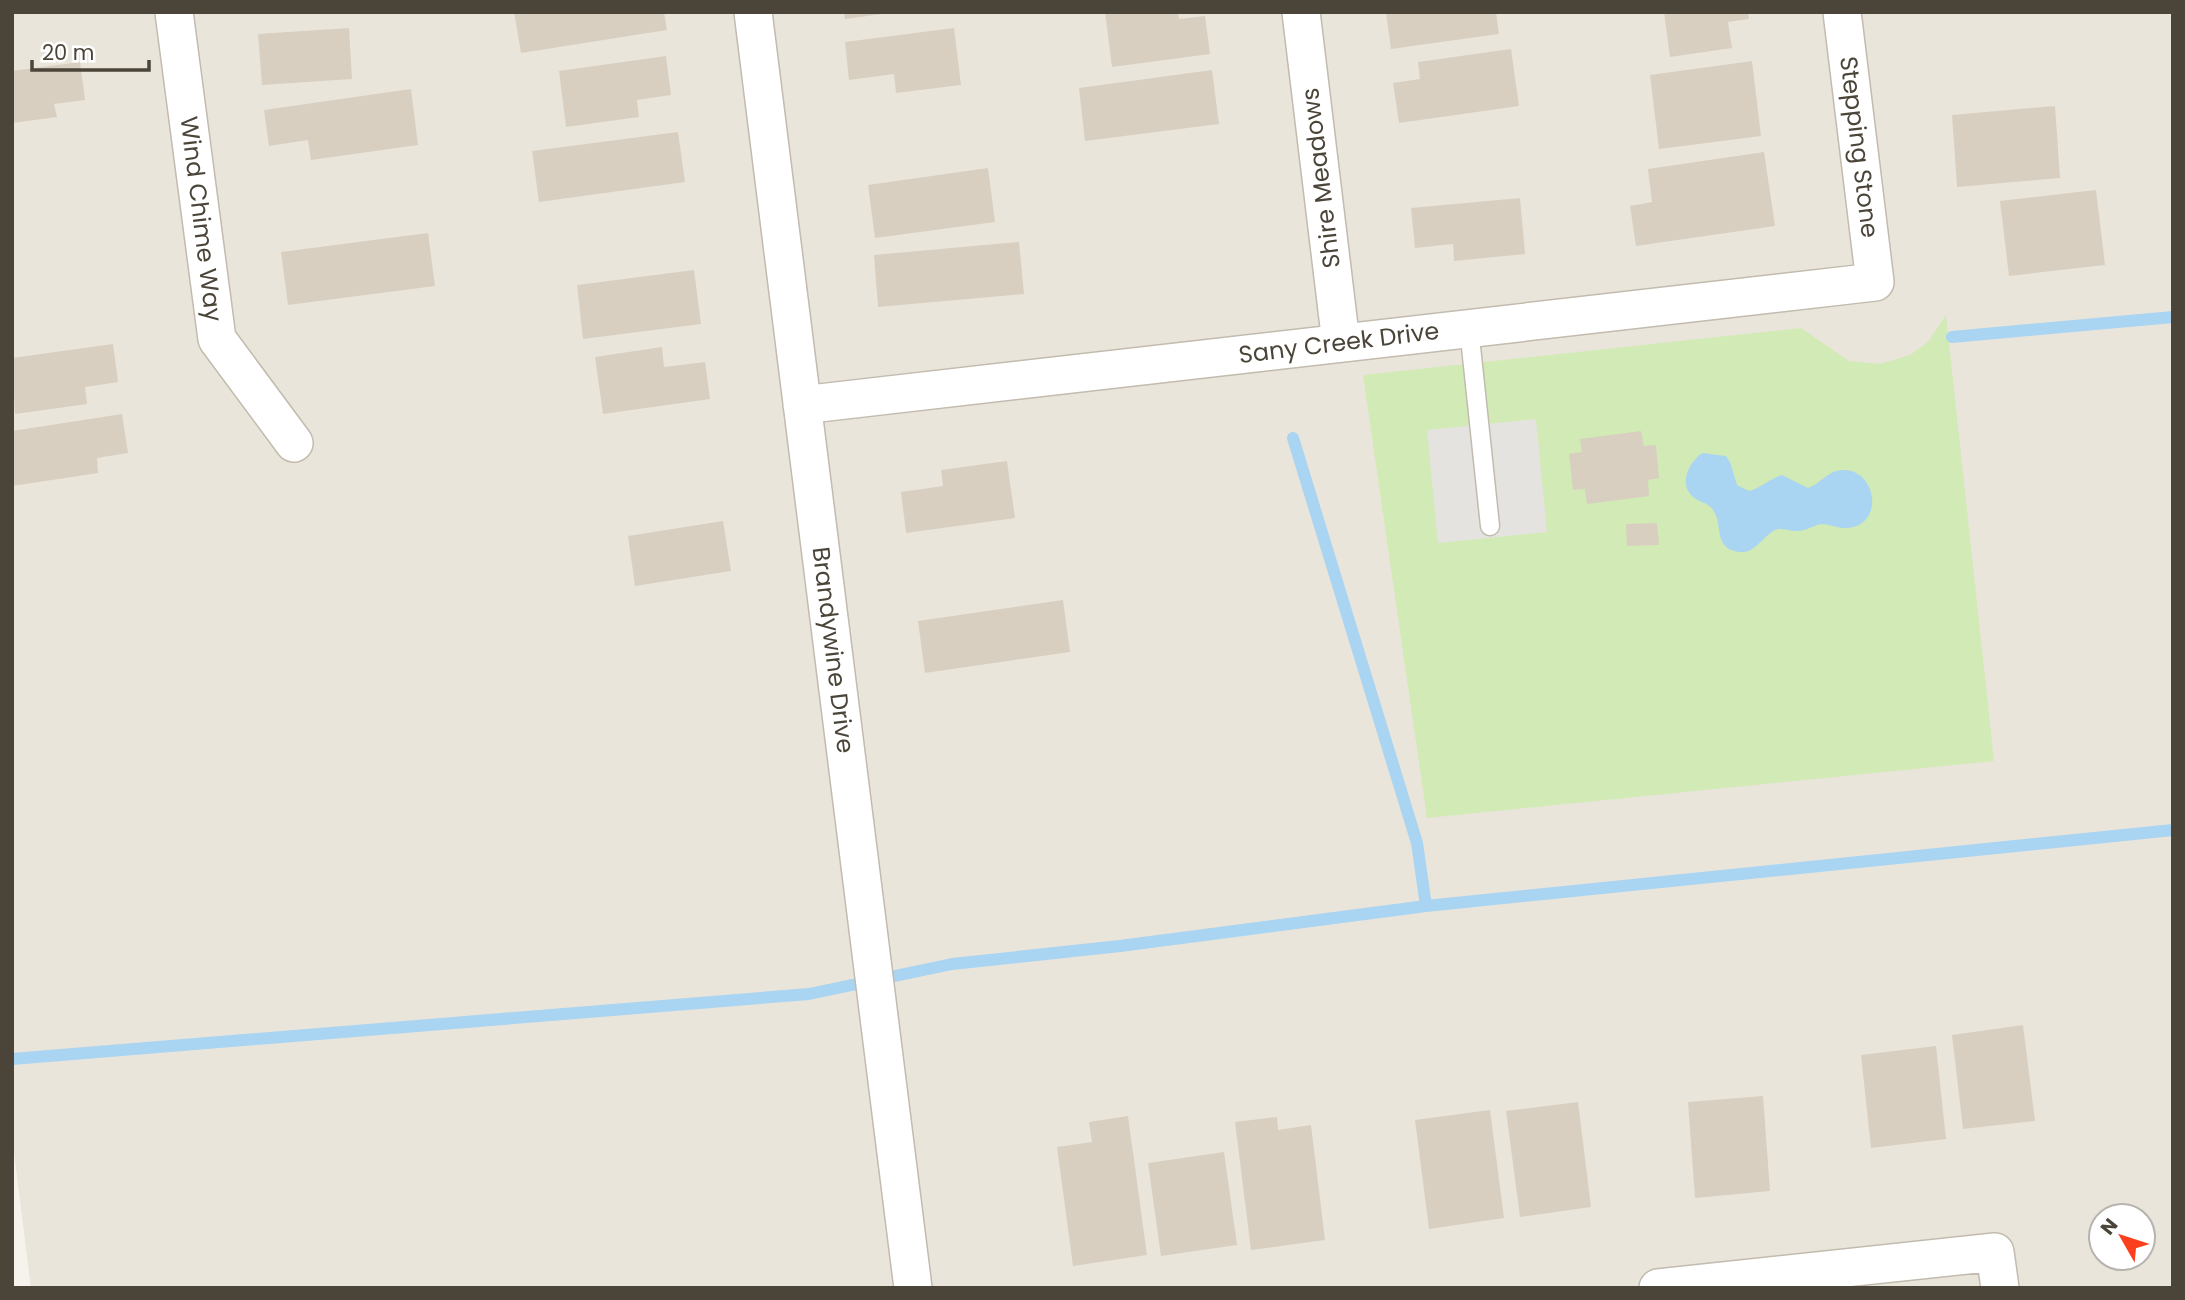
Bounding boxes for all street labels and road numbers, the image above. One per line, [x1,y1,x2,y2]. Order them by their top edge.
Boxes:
street label: Stepping Stone [1832,54,1887,240]
street label: Shire Meadows [1293,86,1348,270]
street label: Wind Chime Way [173,115,231,324]
street label: Sany Creek Drive [1237,314,1441,371]
street label: Brandywine Drive [804,545,863,755]

